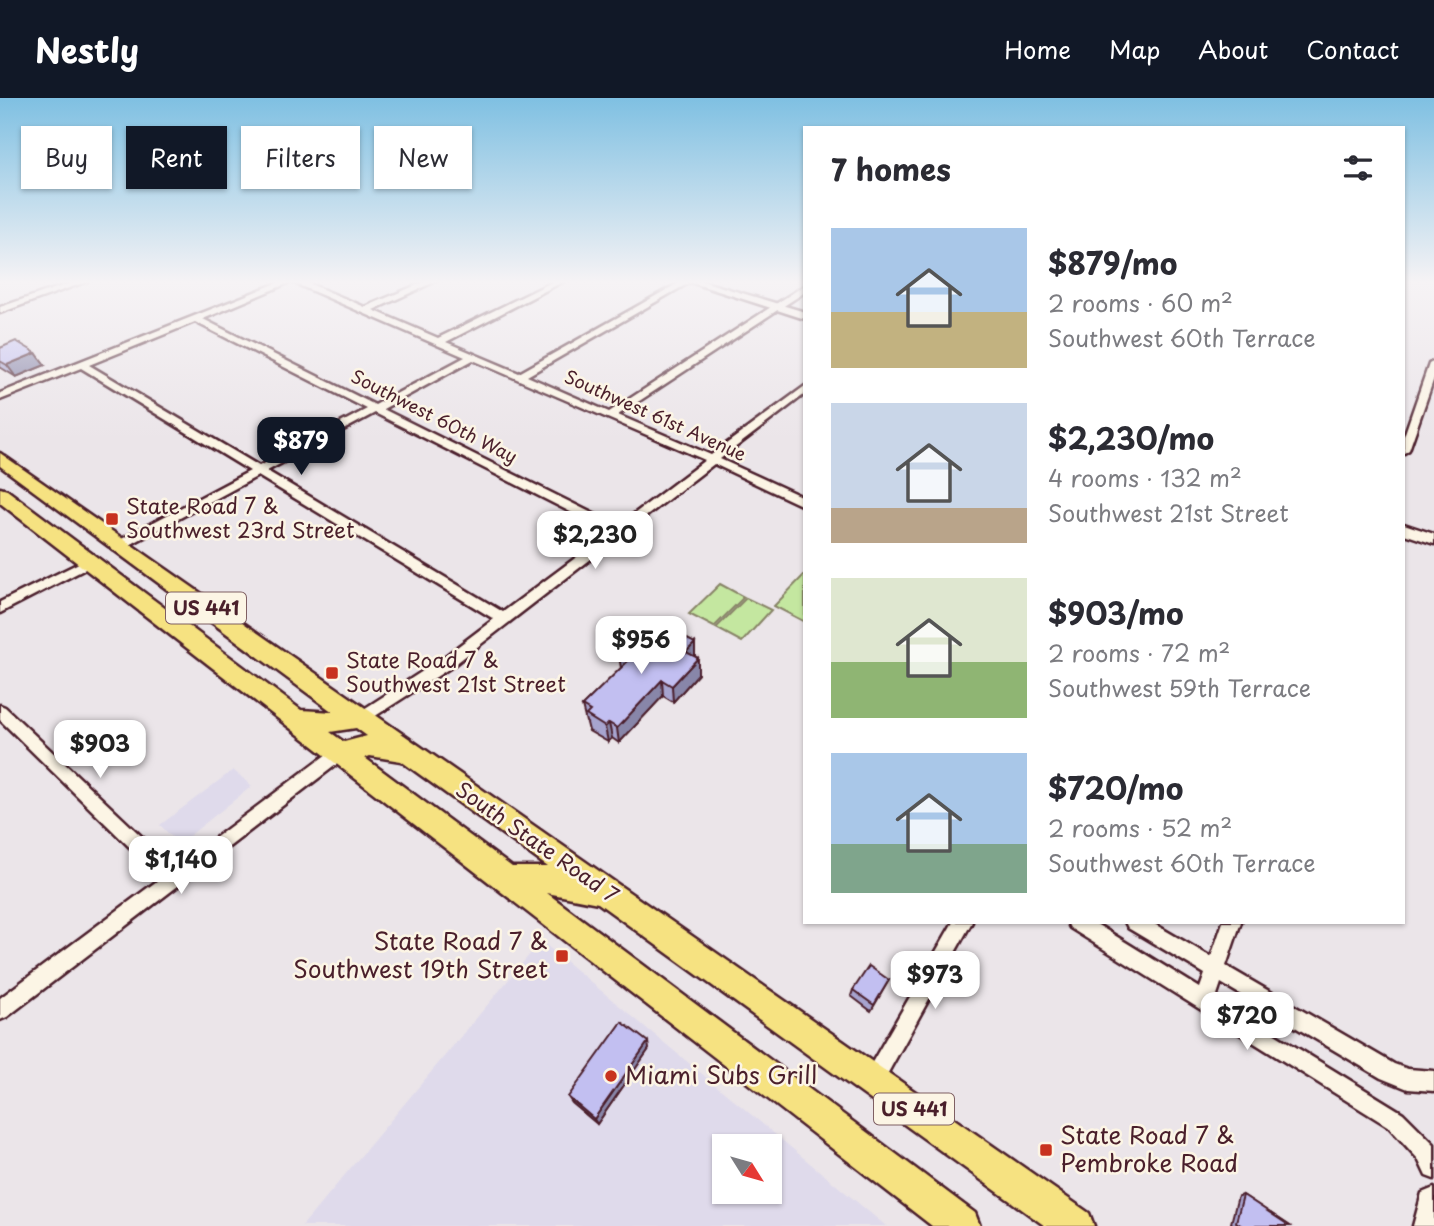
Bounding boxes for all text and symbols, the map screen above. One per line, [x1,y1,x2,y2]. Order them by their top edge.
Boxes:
text: Nestly [35,24,139,74]
text: Home [1004,31,1071,67]
text: Map [1109,31,1160,67]
text: About [1198,31,1268,67]
text: Contact [1306,31,1399,67]
chip: Buy [21,126,112,189]
chip: Rent [126,126,227,189]
chip: Filters [241,126,360,189]
chip: New [374,126,472,189]
text: 7 homes [831,146,951,191]
icon: filters [1339,149,1377,187]
text: $879/mo [1048,240,1178,285]
icon: home [887,256,971,340]
text: 2 rooms · 60 m² [1048,285,1233,320]
text: Southwest 60th Terrace [1048,320,1316,355]
street label: Southwest 60th Way [347,362,523,469]
street label: Southwest 61st Avenue [560,362,751,467]
text: $2,230/mo [1048,415,1214,460]
pin: $879 [260,418,342,477]
text: $879 [273,422,329,457]
icon: home [887,431,971,515]
text: 4 rooms · 132 m² [1048,460,1242,495]
place label: State Road 7 & Southwest 23rd Street [126,489,355,545]
text: Southwest 21st Street [1048,495,1289,530]
marker: State Road 7 & Southwest 23rd Street [104,511,120,527]
pin: $2,230 [538,512,652,571]
text: $2,230 [553,516,637,551]
text: $903/mo [1048,590,1184,635]
road number: US 441 [166,593,246,624]
icon: home [887,606,971,690]
pin: $956 [600,616,682,676]
text: $956 [611,621,671,656]
text: 2 rooms · 72 m² [1048,635,1230,670]
place label: State Road 7 & Southwest 21st Street [346,643,566,699]
marker: State Road 7 & Southwest 21st Street [324,665,340,681]
text: Southwest 59th Terrace [1048,670,1311,705]
pin: $903 [59,720,141,780]
text: $903 [70,725,130,760]
text: $720/mo [1048,765,1183,810]
street label: South State Road 7 [450,773,626,910]
icon: home [887,781,971,865]
text: 2 rooms · 52 m² [1048,810,1232,845]
pin: $1,140 [124,836,238,896]
text: $1,140 [145,841,217,876]
text: Southwest 60th Terrace [1048,845,1316,880]
place label: State Road 7 & Southwest 19th Street [293,922,548,986]
marker: State Road 7 & Southwest 19th Street [554,948,570,964]
pin: $973 [894,951,976,1011]
text: $973 [907,956,963,991]
pin: $720 [1206,992,1288,1052]
text: $720 [1217,997,1277,1032]
place label: Miami Subs Grill [625,1056,817,1092]
marker: Miami Subs Grill [603,1068,619,1084]
road number: US 441 [874,1093,954,1124]
place label: State Road 7 & Pembroke Road [1060,1116,1238,1180]
north arrow [712,1134,782,1204]
map controls [712,1134,782,1204]
marker: State Road 7 & Pembroke Road [1038,1142,1054,1158]

